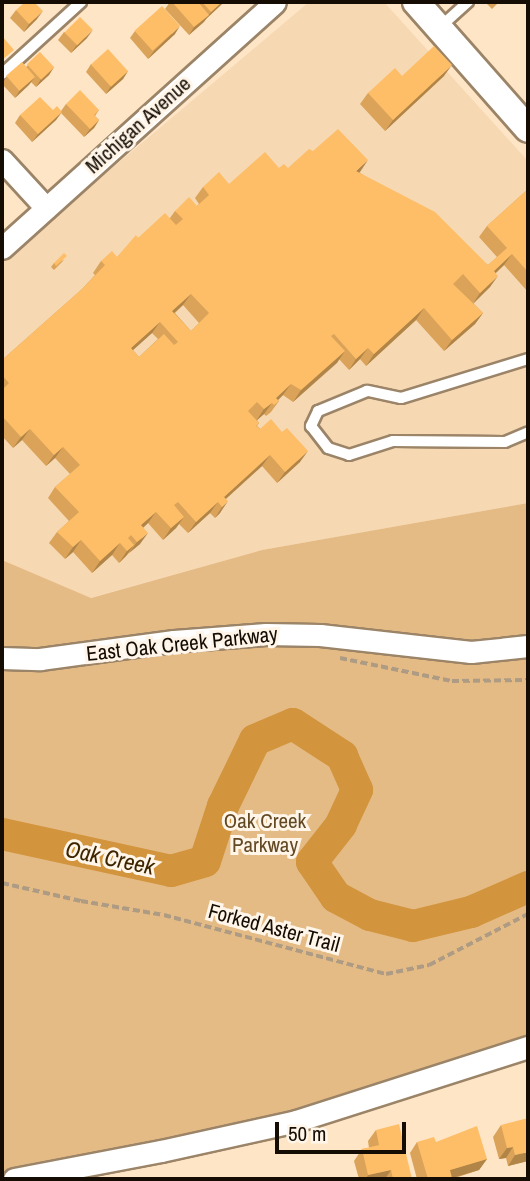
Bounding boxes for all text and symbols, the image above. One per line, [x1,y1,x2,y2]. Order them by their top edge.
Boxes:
street label: Michigan Avenue [80,71,196,179]
street label: East Oak Creek Parkway [85,621,279,667]
park label: Oak Creek Parkway [224,808,306,858]
water label: Oak Creek [63,835,157,881]
street label: Forked Aster Trail [205,898,343,958]
scale bar [278,1108,409,1152]
text: 50 m [288,1119,326,1148]

